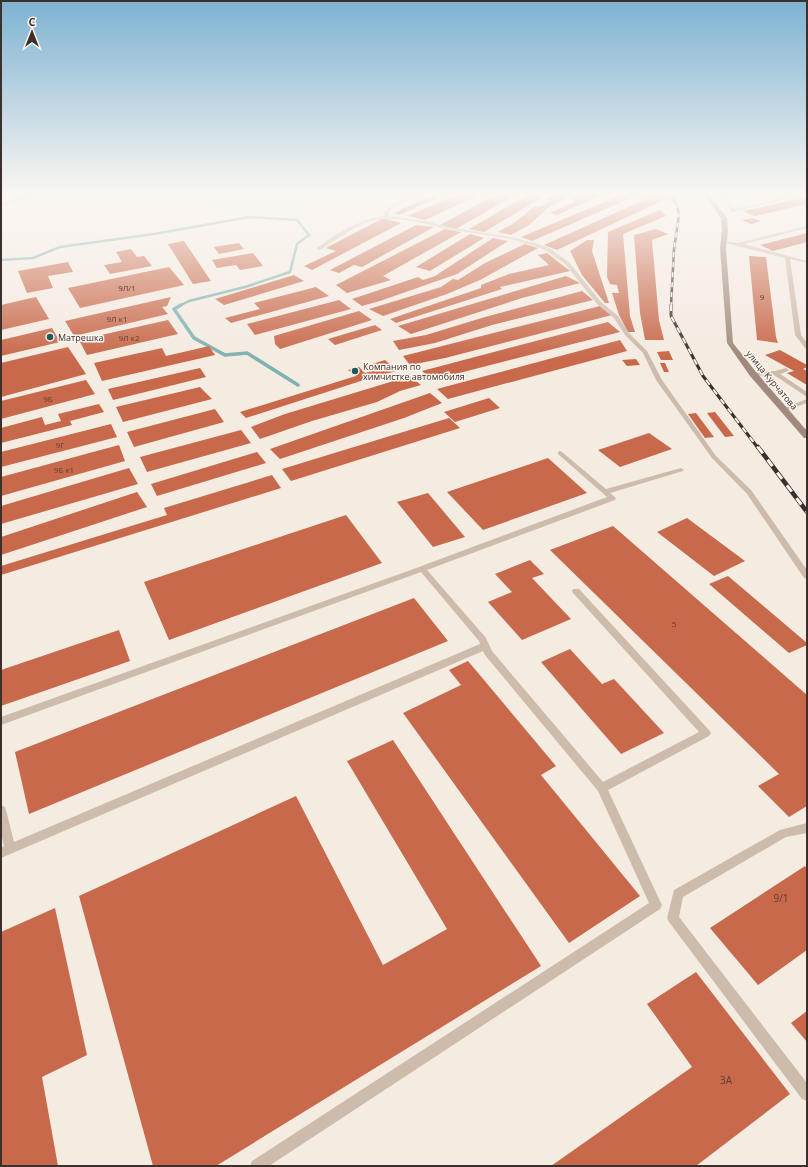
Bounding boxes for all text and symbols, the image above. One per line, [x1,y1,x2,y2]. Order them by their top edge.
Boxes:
north arrow [12,12,52,52]
text: С [28,14,36,29]
house number: 9Л/1 [118,282,136,293]
house number: 9 [760,291,765,302]
house number: 9Л к1 [107,313,127,324]
place label: Матрешка [58,331,104,344]
marker: Матрешка [45,332,55,342]
house number: 9Л к2 [119,332,140,343]
street label: улица Курчатова [743,347,801,413]
place label: Компания по химчистке автомобиля [363,360,465,383]
marker: Компания по химчистке автомобиля [350,366,360,376]
house number: 9Б [43,393,53,404]
house number: 9Г [56,439,64,450]
house number: 9Б к1 [54,464,74,475]
house number: 5 [672,618,677,629]
house number: 9/1 [773,891,789,905]
house number: 3А [720,1073,733,1087]

